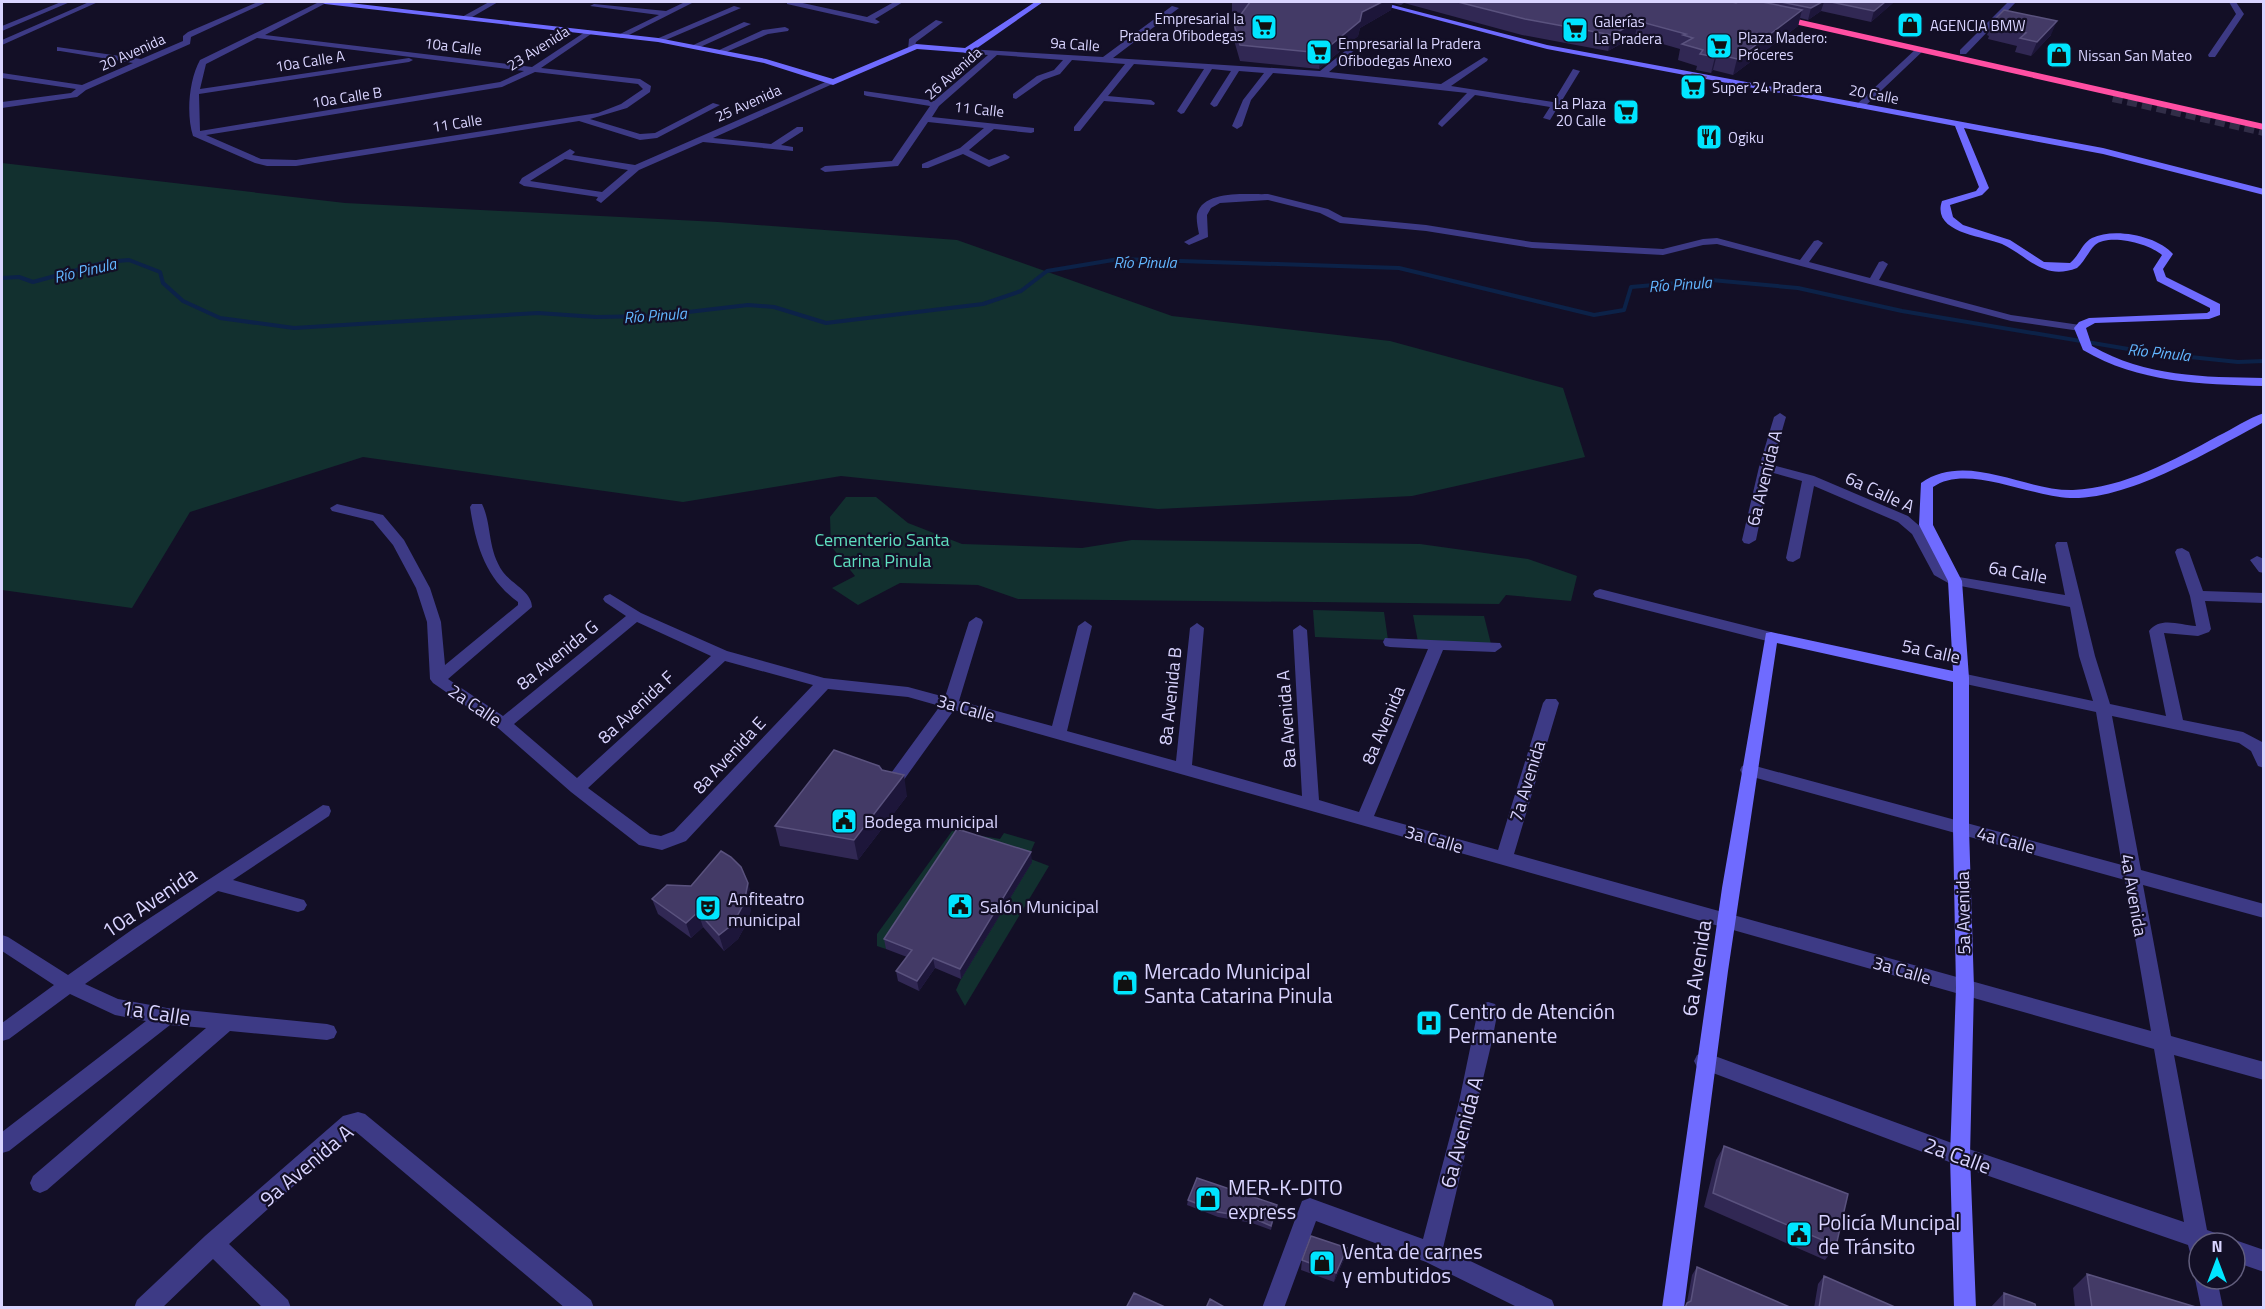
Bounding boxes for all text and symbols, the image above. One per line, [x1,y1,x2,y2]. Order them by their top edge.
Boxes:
place label: Empresarial la Pradera Ofibodegas [1119,7,1244,47]
place label: Galerías La Pradera [1594,10,1662,50]
shop icon: AGENCIA BMW [1895,10,1925,40]
supermarket icon: Empresarial la Pradera Ofibodegas [1249,12,1279,42]
place label: AGENCIA BMW [1930,14,2026,37]
supermarket icon: Galerías La Pradera [1560,15,1590,45]
street label: 23 Avenida [502,19,574,76]
place label: Plaza Madero: Próceres [1738,26,1827,66]
street label: 20 Avenida [95,27,169,77]
street label: 10a Calle [423,31,483,61]
street label: 9a Calle [1050,31,1100,57]
supermarket icon: Plaza Madero: Próceres [1704,31,1734,61]
place label: Empresarial la Pradera Ofibodegas Anexo [1338,32,1481,72]
supermarket icon: Empresarial la Pradera Ofibodegas Anexo [1304,37,1334,67]
shop icon: Nissan San Mateo [2044,40,2074,70]
street label: 26 Avenida [919,41,987,105]
street label: 10a Calle A [274,44,346,78]
place label: Nissan San Mateo [2078,44,2192,67]
supermarket icon: Super 24 Pradera [1678,72,1708,102]
place label: Super 24 Pradera [1712,76,1822,99]
street label: 25 Avenida [711,78,785,128]
street label: 20 Calle [1847,78,1901,110]
street label: 10a Calle B [310,80,384,114]
place label: La Plaza 20 Calle [1554,92,1606,132]
street label: 11 Calle [953,95,1005,123]
supermarket icon: La Plaza 20 Calle [1611,97,1641,127]
street label: 11 Calle [430,108,484,138]
restaurant icon: Ogiku [1694,122,1724,152]
place label: Ogiku [1728,126,1764,149]
water label: Río Pinula [1113,250,1178,274]
water label: Río Pinula [52,251,119,289]
water label: Río Pinula [1648,270,1713,298]
water label: Río Pinula [623,301,688,329]
water label: Río Pinula [2126,337,2193,367]
street label: 6a Avenida A [1739,427,1789,529]
street label: 6a Calle A [1841,464,1919,520]
park label: Cementerio Santa Carina Pinula [814,526,950,574]
street label: 6a Calle [1986,554,2050,590]
street label: 8a Avenida G [510,614,604,696]
street label: 5a Calle [1899,632,1963,670]
street label: 8a Avenida B [1151,646,1189,746]
street label: 8a Avenida F [591,664,681,750]
street label: 8a Avenida A [1269,669,1303,769]
street label: 2a Calle [443,677,507,733]
street label: 8a Avenida [1354,681,1412,769]
street label: 3a Calle [934,687,998,729]
street label: 8a Avenida E [686,710,772,800]
street label: 7a Avenida [1502,737,1552,825]
public building icon: Bodega municipal [829,806,859,836]
place label: Bodega municipal [864,808,998,835]
street label: 3a Calle [1402,818,1466,860]
street label: 4a Calle [1974,819,2038,861]
street label: 4a Avenida [2113,852,2155,938]
street label: 10a Avenida [95,858,203,946]
street label: 5a Avenida [1949,871,1977,955]
place label: Anfiteatro municipal [728,885,805,933]
public building icon: Salón Municipal [945,891,975,921]
theatre icon: Anfiteatro municipal [693,893,723,923]
place label: Salón Municipal [980,893,1099,920]
street label: 6a Avenida [1673,917,1719,1018]
street label: 3a Calle [1870,949,1934,991]
place label: Mercado Municipal Santa Catarina Pinula [1144,955,1333,1011]
shop icon: Mercado Municipal Santa Catarina Pinula [1110,968,1140,998]
street label: 1a Calle [119,991,193,1033]
place label: Centro de Atención Permanente [1448,995,1615,1051]
hospital icon: Centro de Atención Permanente [1414,1008,1444,1038]
street label: 6a Avenida A [1431,1072,1491,1191]
street label: 9a Avenida A [252,1116,360,1214]
street label: 2a Calle [1920,1128,1996,1182]
place label: MER-K-DITO express [1228,1171,1343,1227]
shop icon: MER-K-DITO express [1193,1184,1223,1214]
place label: Policía Muncipal de Tránsito [1818,1206,1960,1262]
public building icon: Policía Muncipal de Tránsito [1784,1219,1814,1249]
north arrow [2187,1231,2247,1291]
text: N [2211,1234,2223,1258]
place label: Venta de carnes y embutidos [1342,1235,1483,1291]
shop icon: Venta de carnes y embutidos [1307,1248,1337,1278]

